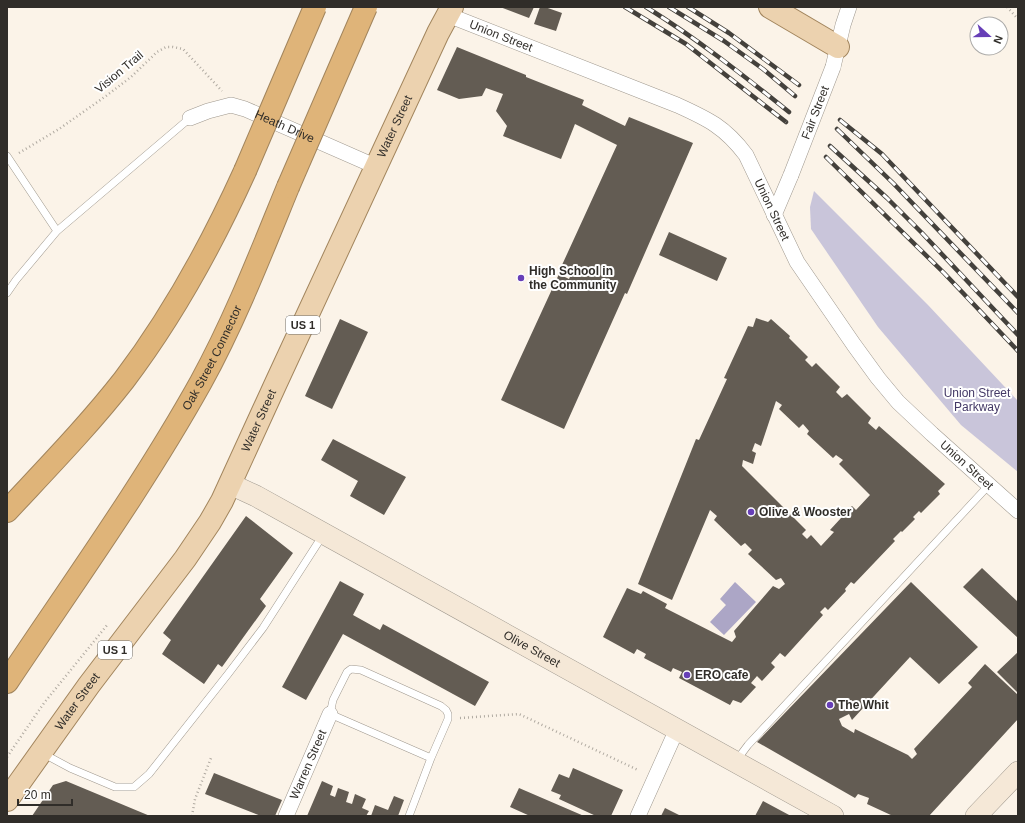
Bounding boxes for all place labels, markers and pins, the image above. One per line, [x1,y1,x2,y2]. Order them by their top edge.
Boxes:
place label: High School in the Community [529,264,617,292]
marker: High School in the Community [516,273,526,283]
place label: Olive & Wooster [759,505,852,519]
marker: Olive & Wooster [746,507,756,517]
place label: ERO cafe [695,668,749,682]
marker: ERO cafe [682,670,692,680]
place label: The Whit [838,698,889,712]
marker: The Whit [825,700,835,710]

